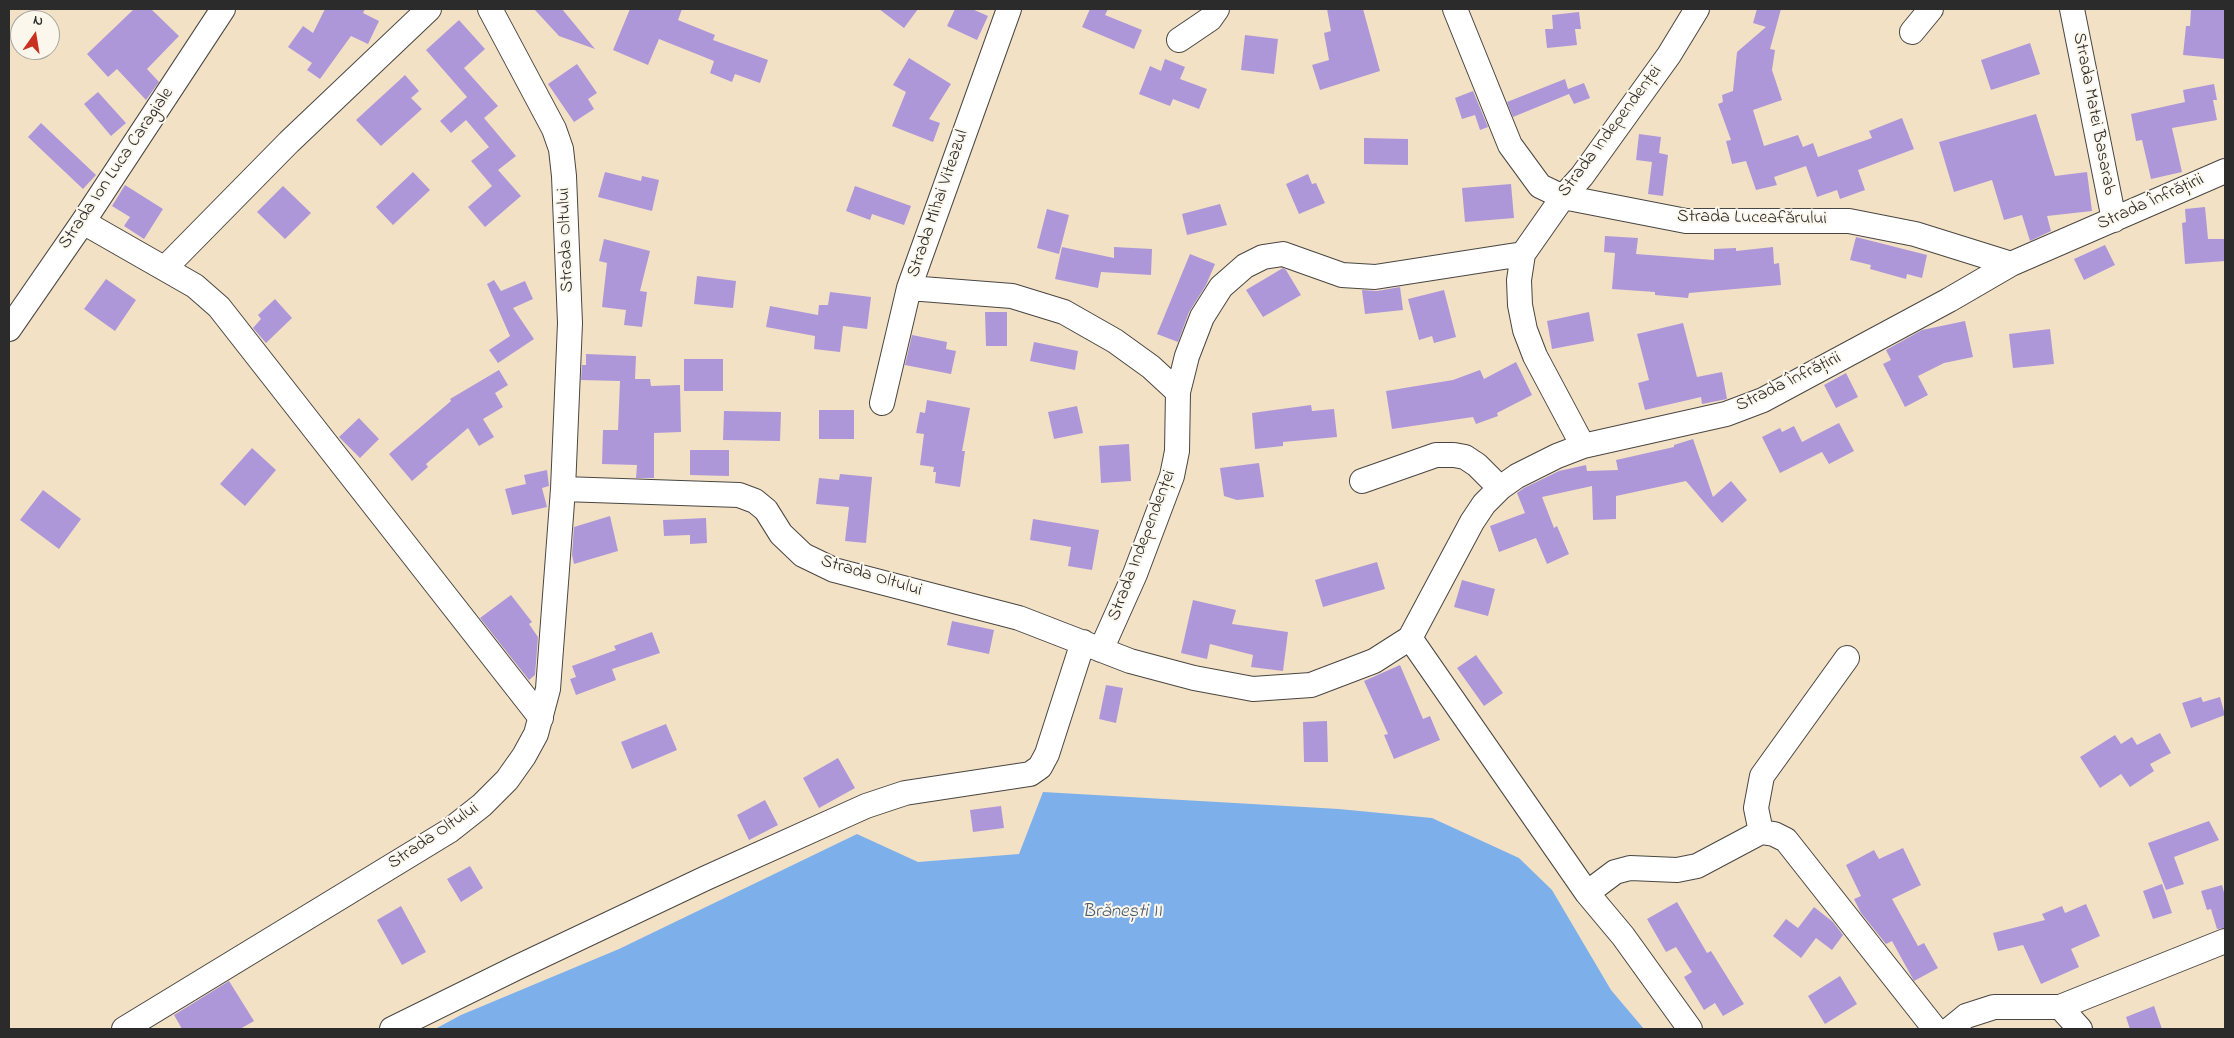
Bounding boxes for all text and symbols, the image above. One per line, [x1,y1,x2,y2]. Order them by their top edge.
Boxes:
north arrow [10,10,60,60]
text: N [31,10,45,32]
street label: Strada Matei Basarab [2067,31,2119,197]
street label: Strada Independenței [1554,62,1668,202]
street label: Strada Ion Luca Caragiale [55,84,179,254]
street label: Strada Mihai Viteazul [904,127,974,281]
street label: Strada Înfrățirii [2094,170,2208,236]
street label: Strada Oltului [554,187,580,293]
street label: Strada Luceafărului [1677,207,1827,231]
street label: Strada Înfrățirii [1733,348,1845,418]
street label: Strada Independenței [1104,468,1182,624]
street label: Strada Oltului [818,551,924,603]
street label: Strada Oltului [384,799,484,875]
water label: Brănești II [1082,902,1162,924]

